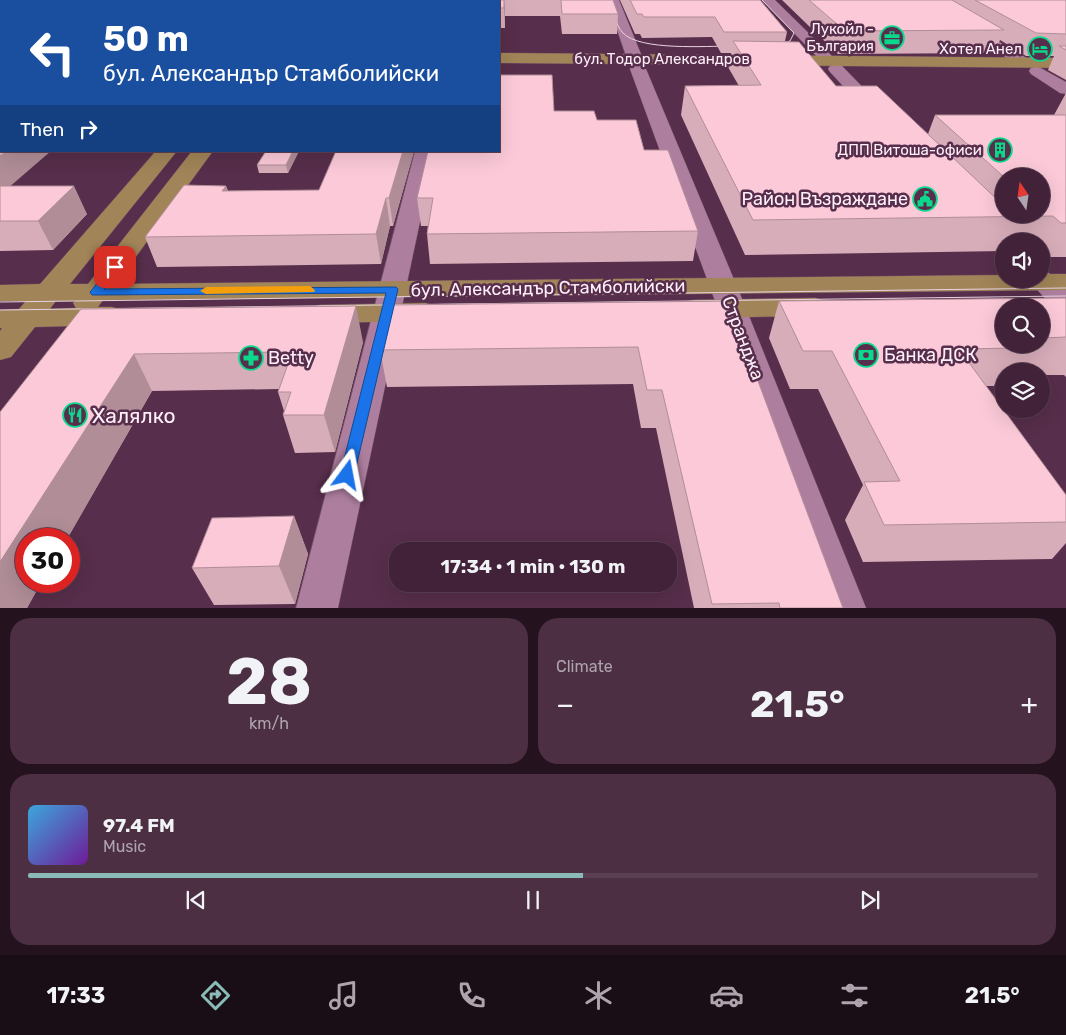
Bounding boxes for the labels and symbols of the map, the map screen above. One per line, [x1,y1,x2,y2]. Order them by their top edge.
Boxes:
place label: Лукойл - България [806,20,874,55]
office icon: Лукойл - България [879,25,905,51]
hotel icon: Хотел Анел [1027,36,1053,62]
place label: Хотел Анел [939,40,1022,58]
street label: бул. Тодор Александров [574,50,750,68]
building icon: ДПП Витоша-офиси [987,137,1013,163]
place label: ДПП Витоша-офиси [838,141,982,159]
north arrow [995,168,1050,222]
public building icon: Район Възраждане [912,186,938,212]
place label: Район Възраждане [741,188,908,210]
pin [94,246,136,288]
street label: бул. Александър Стамболийски [410,275,686,301]
street label: Странджа [717,293,769,383]
bank icon: Банка ДСК [853,342,879,368]
place label: Банка ДСК [884,344,977,366]
pharmacy icon: Betty [238,345,264,371]
place label: Betty [268,347,314,369]
restaurant icon: Халялко [62,402,88,428]
place label: Халялко [92,403,176,428]
position arrow [320,448,372,500]
speed limit sign: 30 [15,528,80,593]

